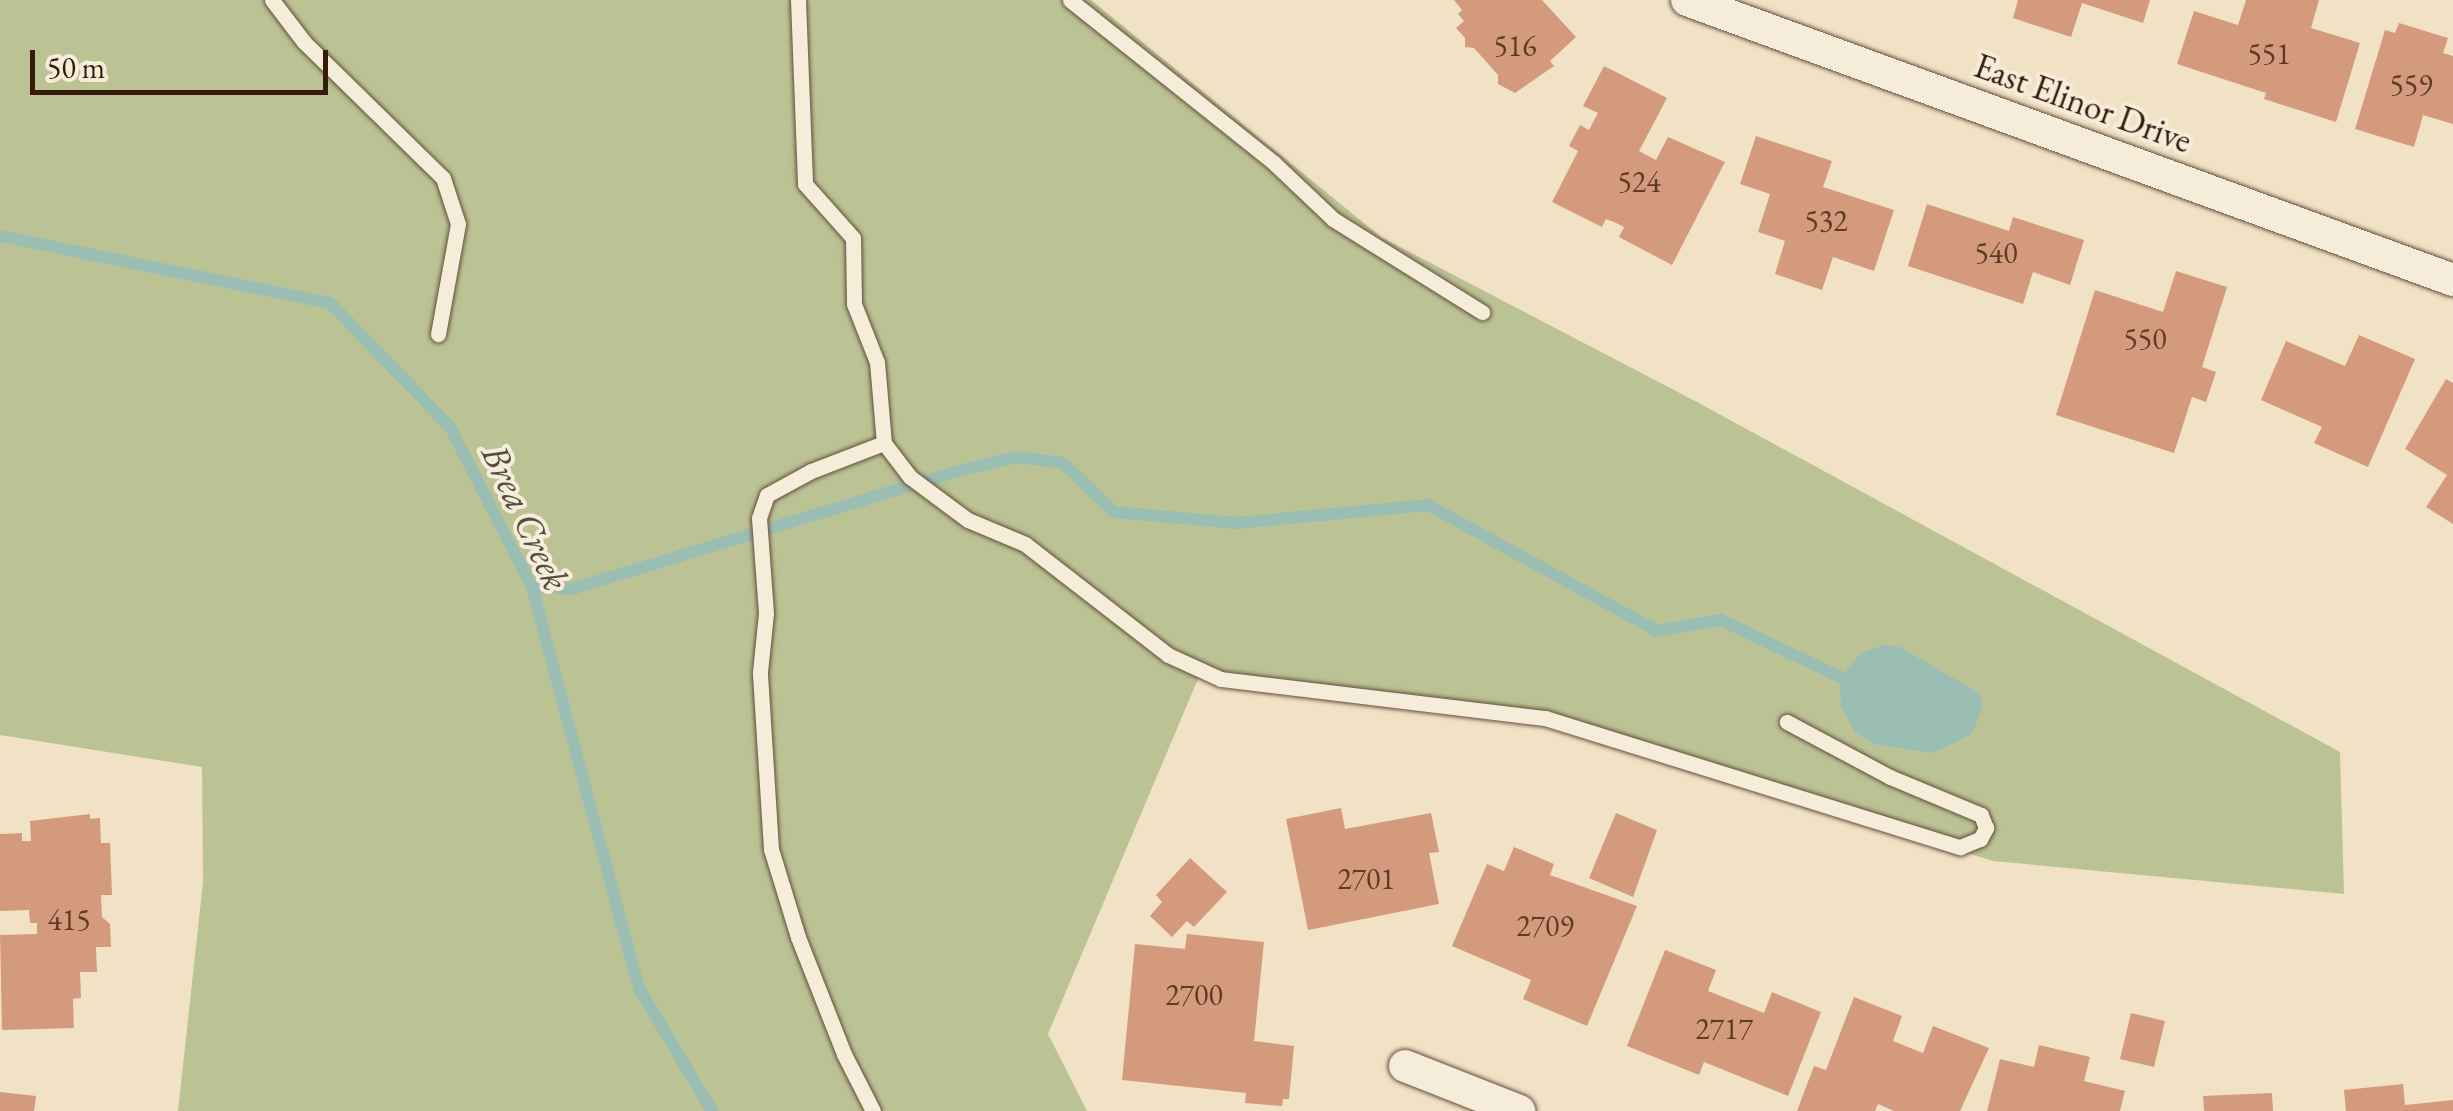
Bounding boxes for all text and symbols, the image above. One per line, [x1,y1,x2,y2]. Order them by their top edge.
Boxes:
house number: 516 [1493,28,1537,64]
scale bar [35,30,332,92]
house number: 551 [2247,36,2291,72]
street label: East Elinor Drive [1969,44,2197,162]
text: 50 m [47,48,105,87]
house number: 559 [2389,67,2433,103]
house number: 524 [1617,164,1661,200]
house number: 532 [1804,203,1848,239]
house number: 540 [1974,235,2018,271]
house number: 550 [2123,321,2167,357]
water label: Brea Creek [472,437,580,597]
house number: 2701 [1337,861,1395,897]
house number: 415 [47,902,91,938]
house number: 2709 [1516,908,1574,944]
house number: 2700 [1165,977,1223,1013]
house number: 2717 [1695,1011,1753,1047]

